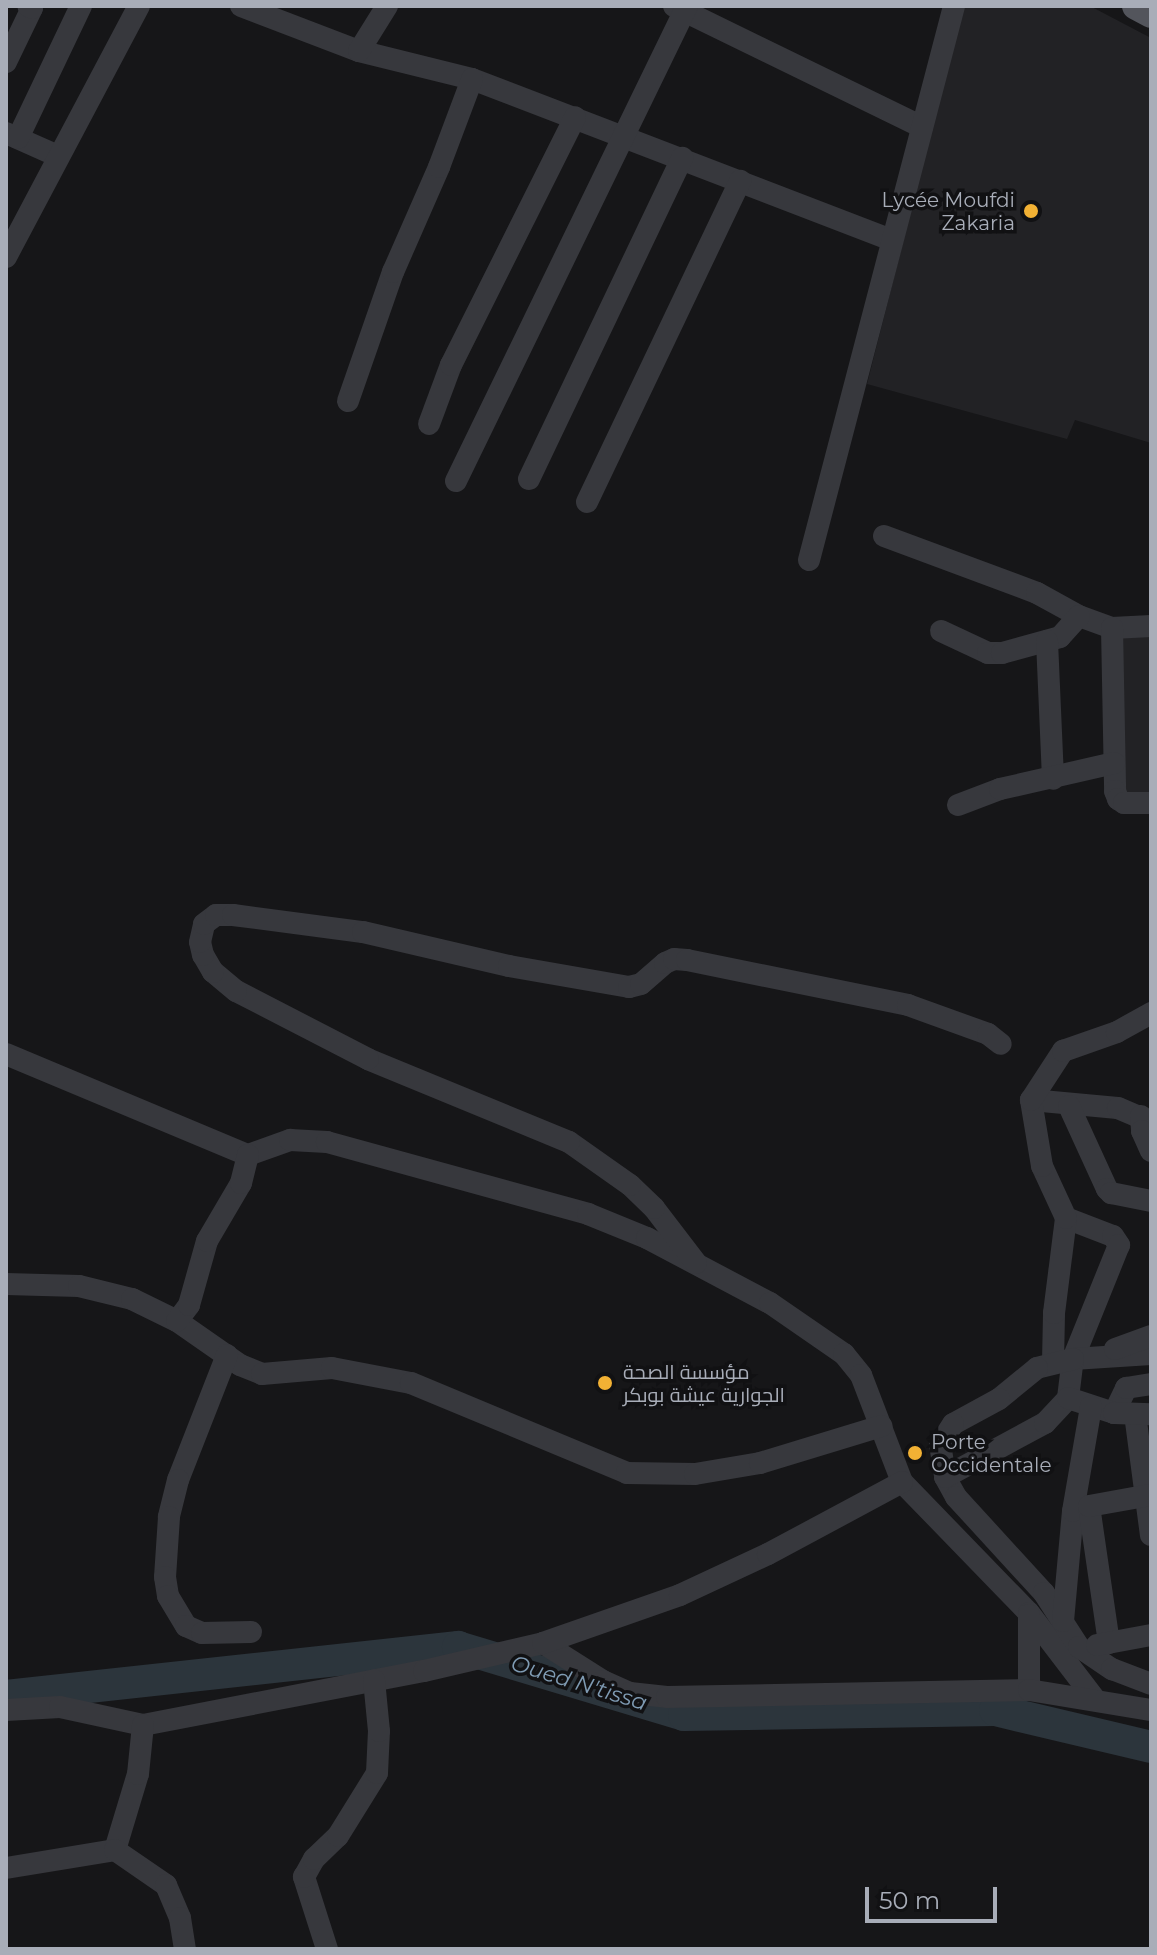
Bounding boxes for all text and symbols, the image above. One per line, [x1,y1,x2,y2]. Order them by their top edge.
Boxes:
place label: Lycée Moufdi Zakaria [882,188,1015,235]
marker: Lycée Moufdi Zakaria [1022,202,1040,220]
place label: مؤسسة الصحة الجوارية عيشة بوبكر [623,1360,785,1407]
marker: مؤسسة الصحة الجوارية عيشة بوبكر [594,1372,616,1394]
place label: Porte Occidentale [931,1430,1051,1477]
marker: Porte Occidentale [906,1444,924,1462]
water label: Oued N'tissa [508,1650,650,1716]
scale bar [869,1871,1001,1921]
text: 50 m [879,1886,940,1915]

